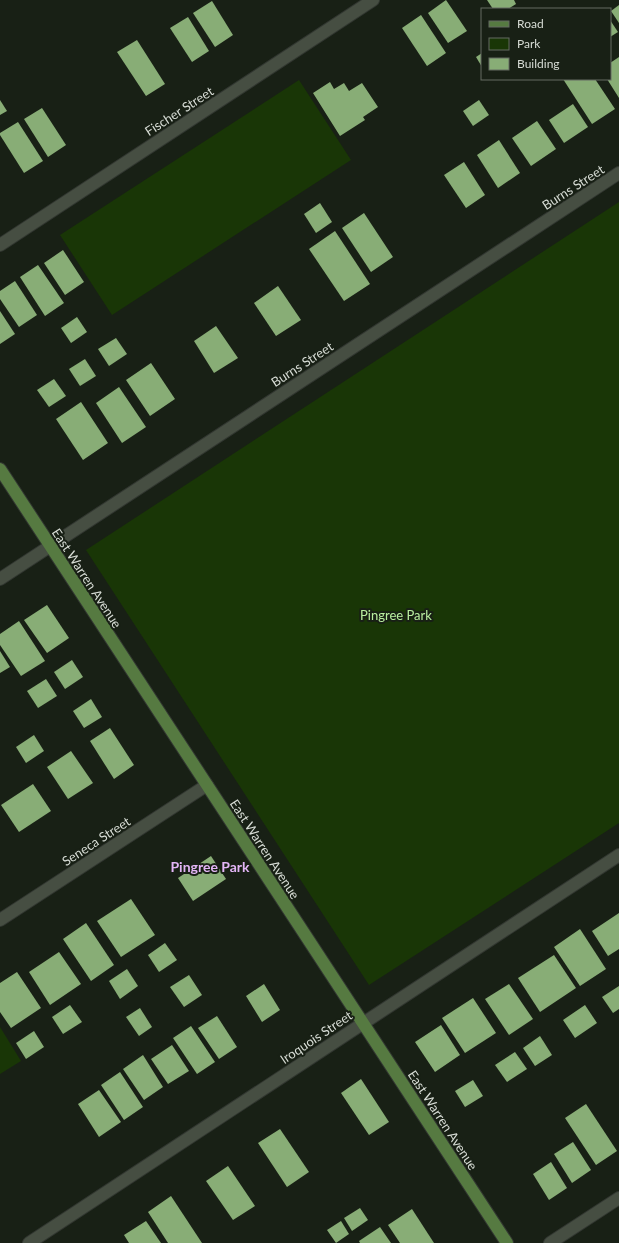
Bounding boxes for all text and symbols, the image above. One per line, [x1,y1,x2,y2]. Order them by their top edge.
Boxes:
legend [481,8,611,80]
text: Road [517,16,544,31]
text: Park [517,36,541,51]
text: Building [517,56,560,71]
street label: Fischer Street [142,83,217,139]
street label: Burns Street [539,161,607,213]
street label: Burns Street [268,338,336,390]
street label: East Warren Avenue [49,525,125,631]
park label: Pingree Park [360,607,432,623]
street label: East Warren Avenue [227,796,303,902]
street label: Seneca Street [59,813,133,869]
district label: Pingree Park [170,858,250,875]
street label: Iroquois Street [277,1007,355,1067]
street label: East Warren Avenue [405,1067,481,1173]

